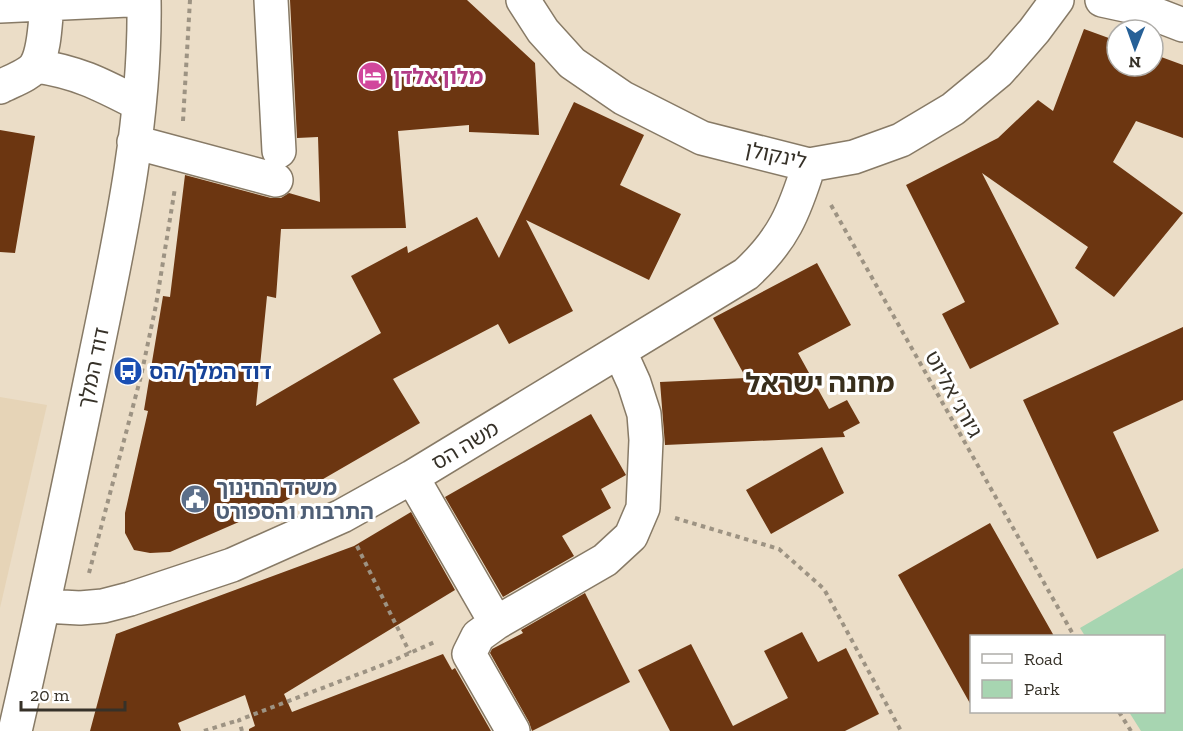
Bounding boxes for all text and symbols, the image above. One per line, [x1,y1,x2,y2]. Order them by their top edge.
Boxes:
north arrow [1105,18,1165,78]
text: N [1128,53,1141,72]
hotel icon: מלון אלדן [356,60,388,92]
place label: מלון אלדן [393,64,483,89]
street label: לינקולן [743,136,809,174]
street label: דוד המלך [72,325,114,411]
street label: ג׳ורג׳ אליוט [920,346,988,442]
bus stop icon: דוד המלך/הס [112,355,144,387]
place label: דוד המלך/הס [149,359,272,384]
district label: מחנה ישראל [746,367,894,399]
street label: משה הס [427,415,503,475]
place label: משרד החינוך התרבות והספורט [216,475,374,524]
public building icon: משרד החינוך התרבות והספורט [179,483,211,515]
legend [970,635,1165,713]
text: Road [1024,648,1063,670]
scale bar [21,674,124,712]
text: Park [1024,678,1060,700]
text: 20 m [30,684,70,706]

